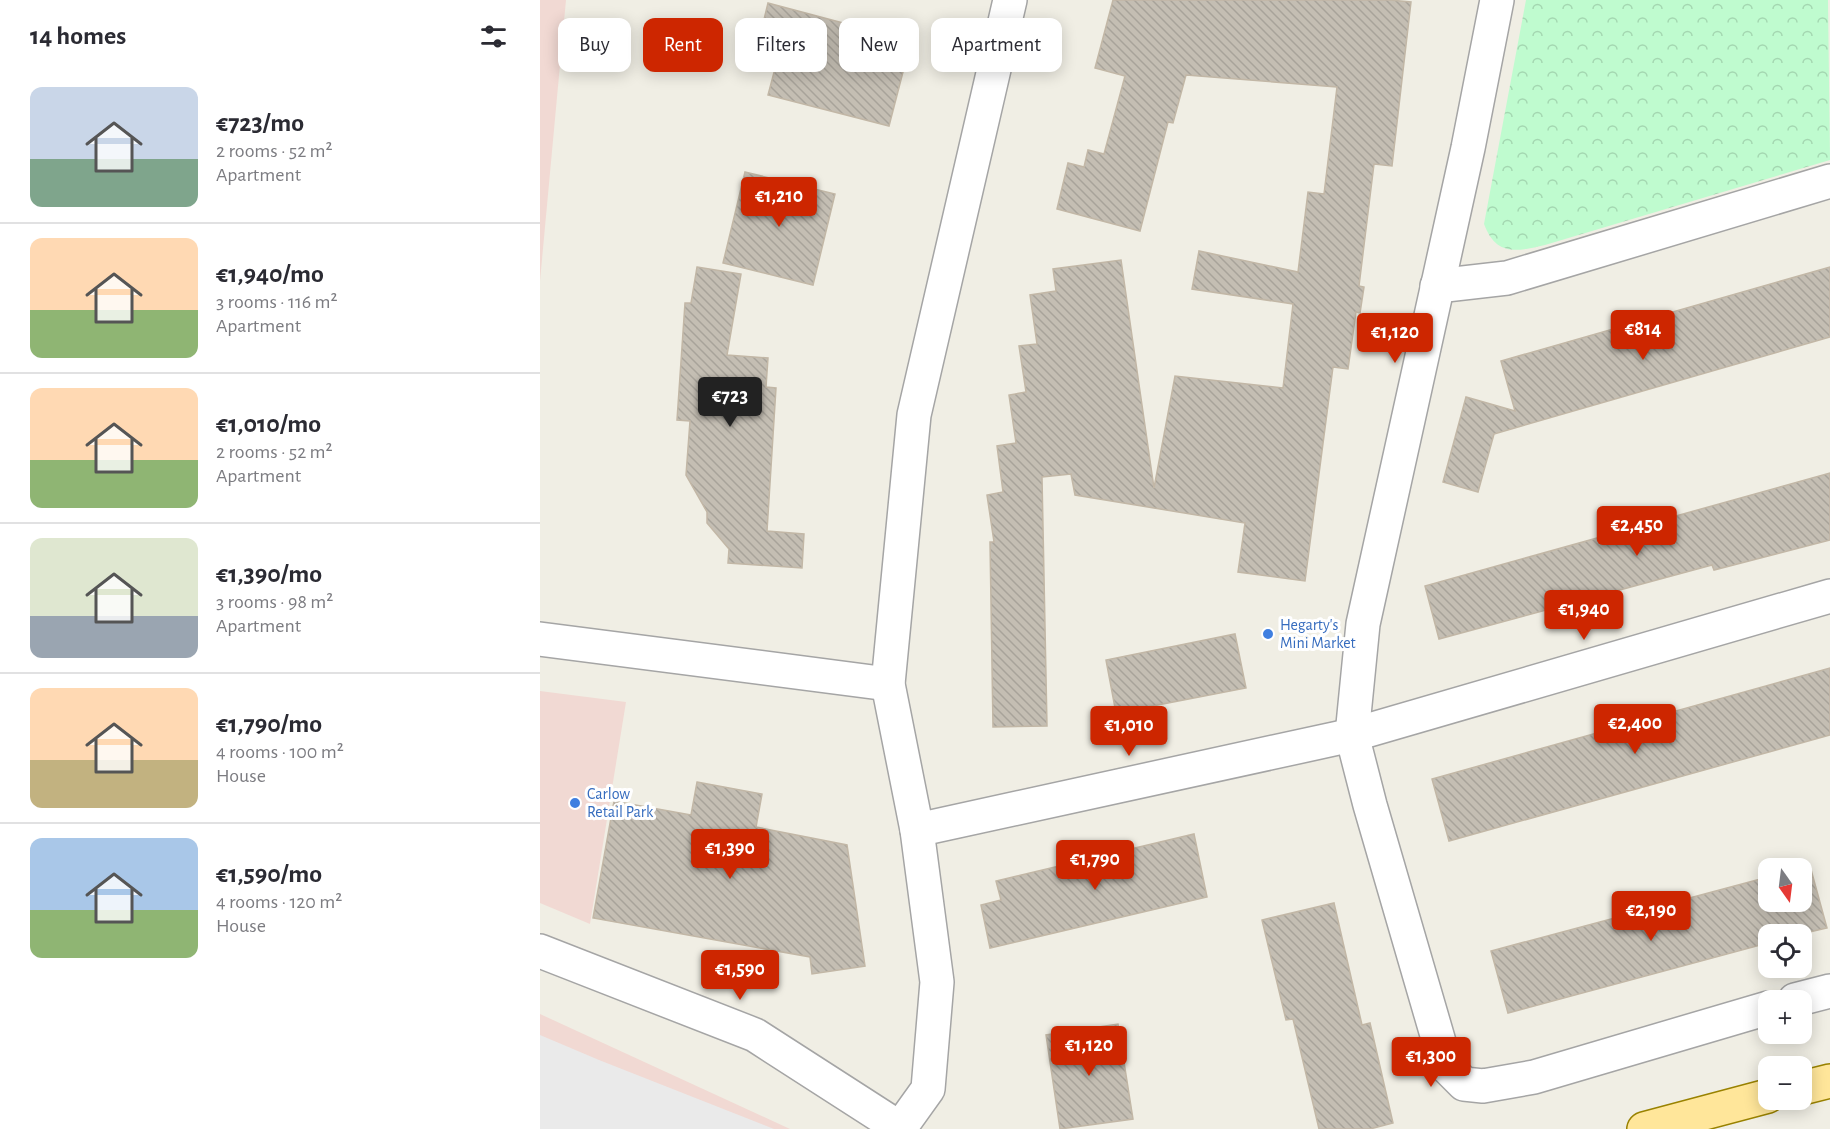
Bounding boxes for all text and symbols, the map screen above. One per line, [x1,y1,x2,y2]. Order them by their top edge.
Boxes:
chip: Buy [558,18,631,72]
chip: Rent [643,18,723,72]
chip: Filters [735,18,827,72]
chip: New [839,18,919,72]
chip: Apartment [931,18,1062,72]
icon: filters [477,20,510,53]
text: 14 homes [30,23,126,49]
text: €723/mo [216,110,304,136]
icon: home [78,111,150,183]
text: 2 rooms · 52 m² [216,141,333,161]
text: Apartment [216,165,301,185]
pin: €1,210 [730,177,828,228]
text: €1,210 [755,186,803,206]
text: €1,940/mo [216,261,324,287]
icon: home [78,262,150,334]
text: 3 rooms · 116 m² [216,292,337,312]
pin: €814 [1607,310,1679,361]
pin: €1,120 [1346,313,1444,364]
text: Apartment [216,316,301,336]
text: €814 [1625,319,1661,339]
text: €1,120 [1371,322,1419,342]
pin: €723 [694,377,766,428]
text: €723 [712,386,748,406]
text: €1,010/mo [216,411,321,437]
icon: home [78,412,150,484]
text: 2 rooms · 52 m² [216,442,333,462]
text: Apartment [216,466,301,486]
pin: €2,450 [1588,506,1686,557]
text: €2,450 [1611,515,1663,535]
text: €1,390/mo [216,561,322,587]
icon: home [78,562,150,634]
pin: €1,940 [1535,590,1633,641]
text: 3 rooms · 98 m² [216,592,333,612]
text: €1,940 [1558,599,1610,619]
text: Apartment [216,616,301,636]
place label: Hegarty's Mini Market [1280,617,1356,651]
marker: Hegarty's Mini Market [1261,627,1275,641]
pin: €2,400 [1586,704,1684,755]
pin: €1,010 [1080,706,1178,757]
text: €1,790/mo [216,711,322,737]
icon: home [78,712,150,784]
text: €2,400 [1608,713,1662,733]
text: €1,010 [1104,715,1154,735]
text: 4 rooms · 100 m² [216,742,344,762]
text: House [216,766,266,786]
place label: Carlow Retail Park [587,786,654,820]
marker: Carlow Retail Park [568,796,582,810]
pin: €1,390 [681,829,779,880]
text: €1,390 [705,838,755,858]
pin: €1,790 [1046,840,1144,891]
text: €1,790 [1070,849,1120,869]
north arrow [1758,858,1812,912]
map controls [1758,858,1812,1110]
text: €1,590/mo [216,861,322,887]
icon: home [78,862,150,934]
pin: €2,190 [1602,891,1700,942]
text: 4 rooms · 120 m² [216,892,342,912]
text: €2,190 [1626,900,1676,920]
text: House [216,916,266,936]
button: locate [1758,924,1812,978]
pin: €1,590 [691,950,789,1001]
text: €1,590 [715,959,765,979]
button: + [1758,990,1812,1044]
pin: €1,120 [1040,1026,1138,1077]
text: €1,120 [1065,1035,1113,1055]
pin: €1,300 [1382,1037,1480,1088]
text: €1,300 [1406,1046,1456,1066]
button: − [1758,1056,1812,1110]

